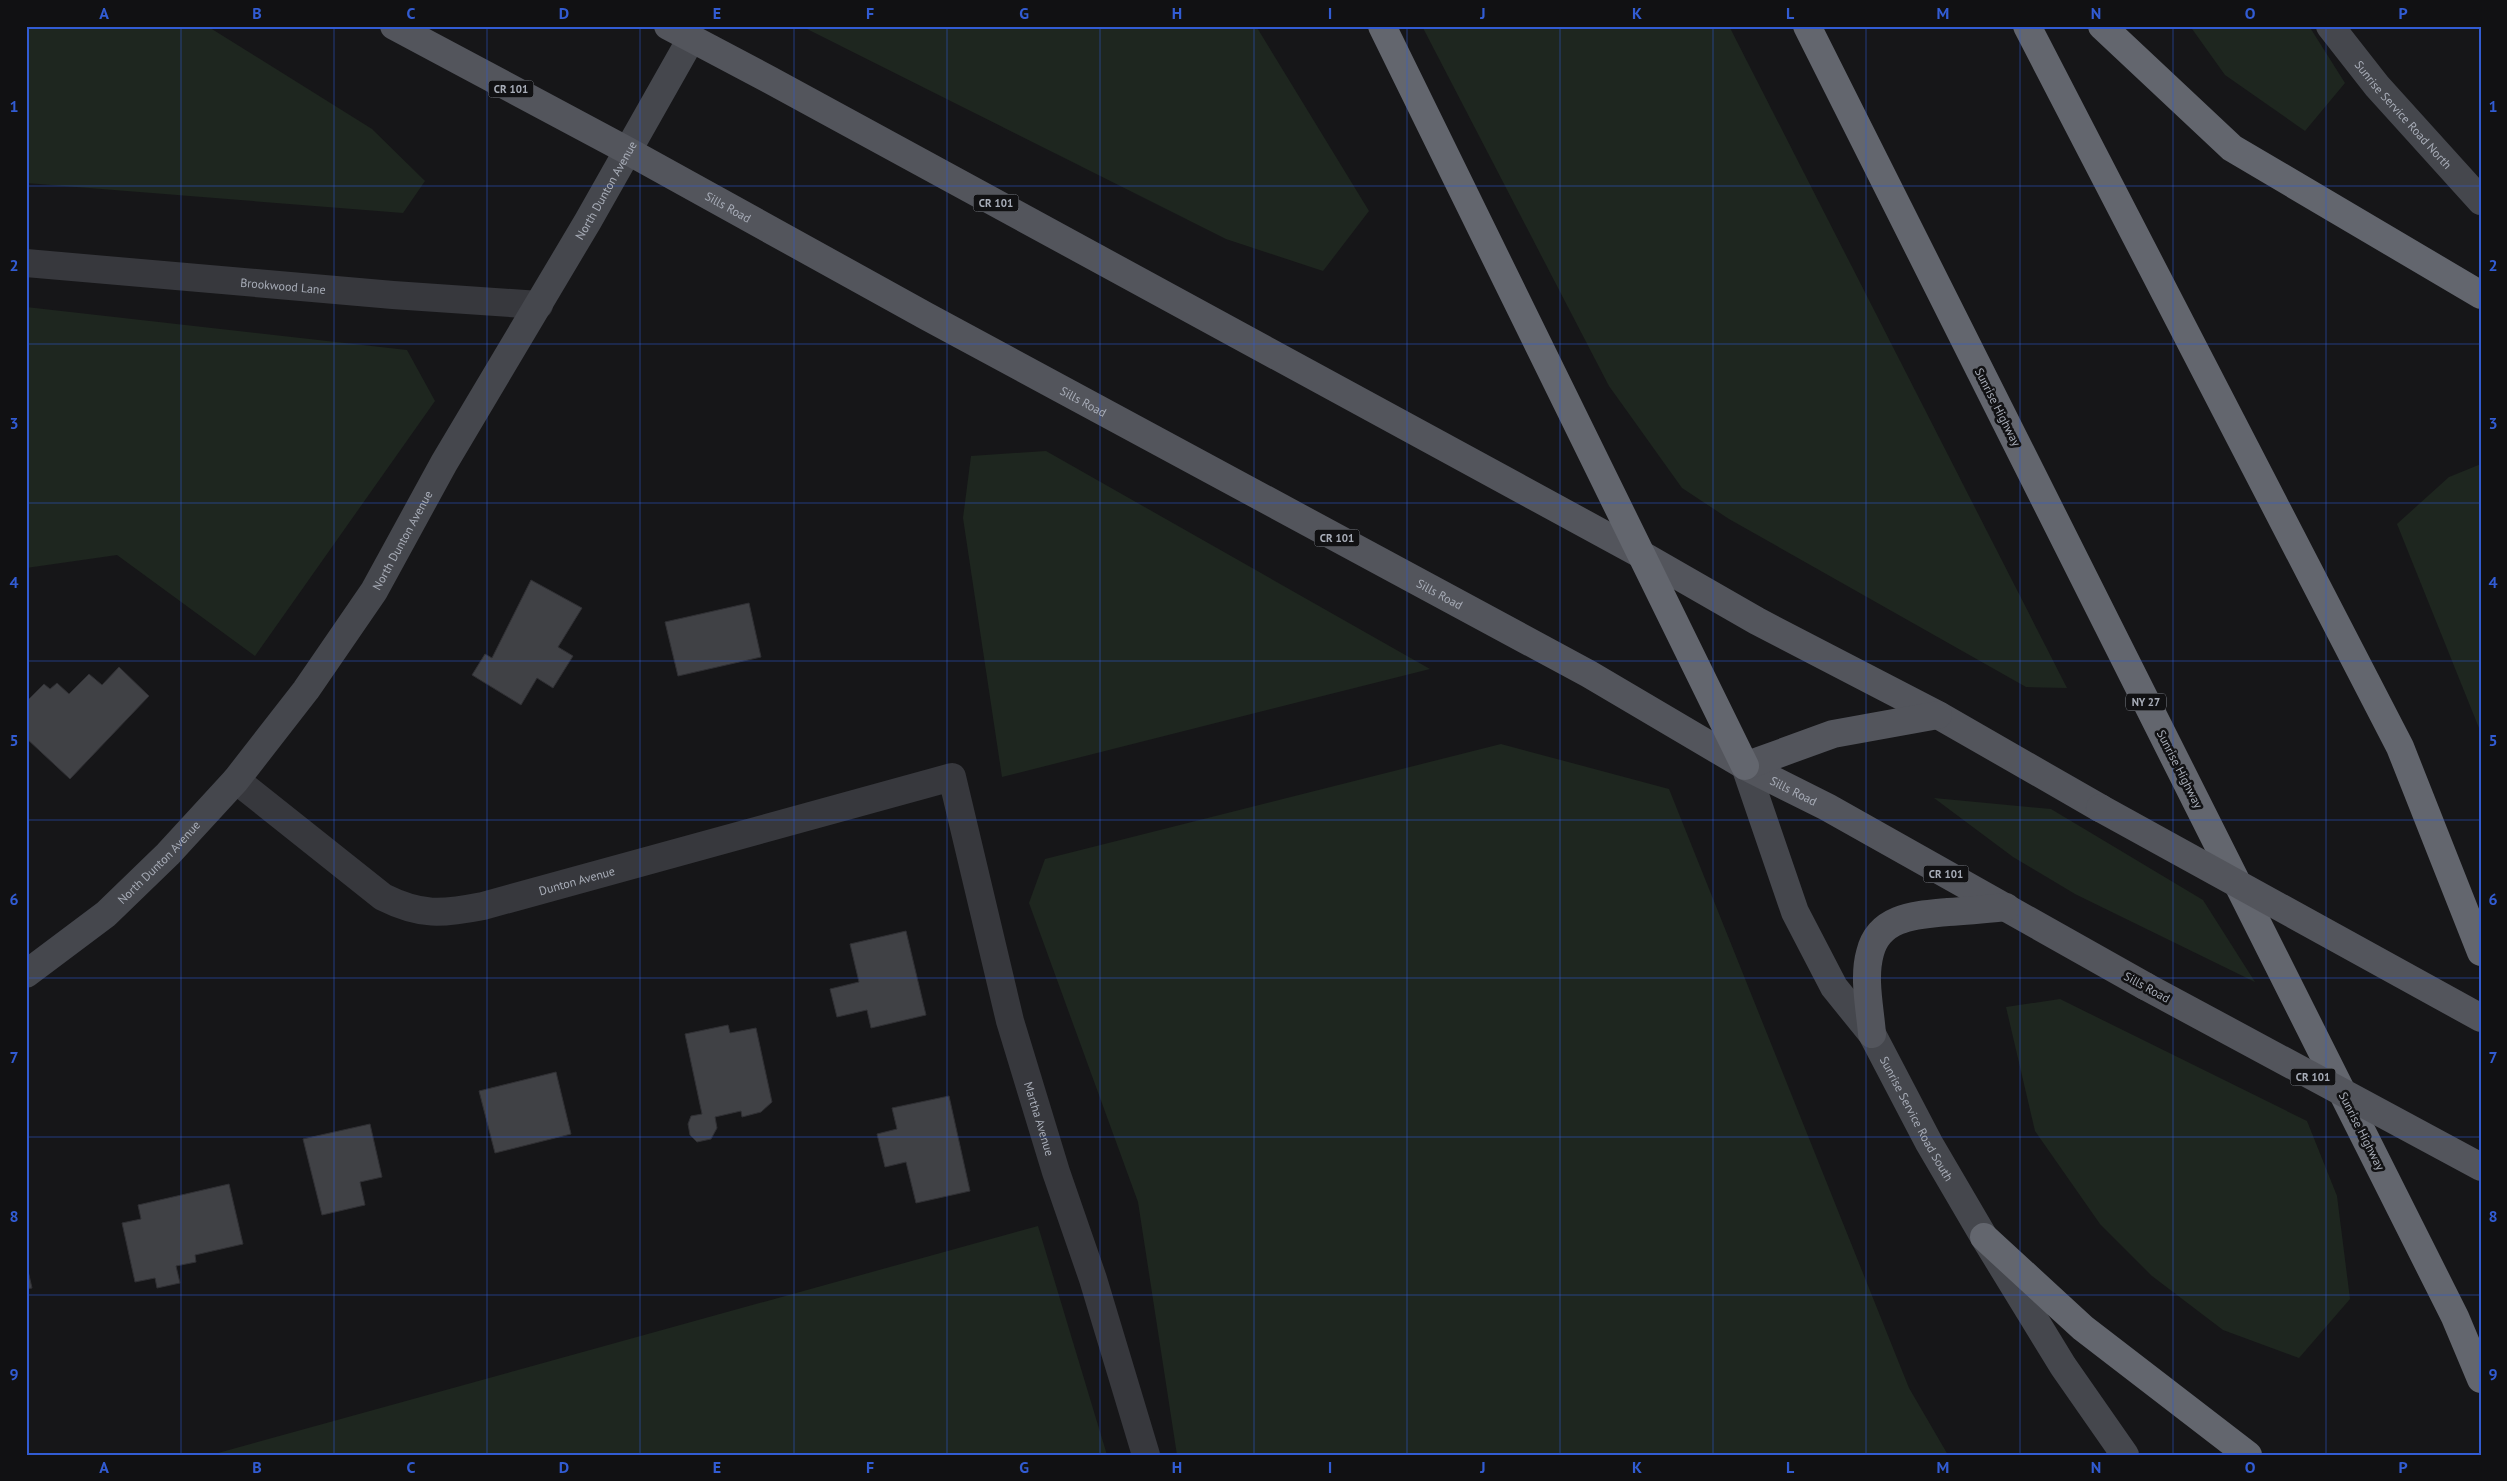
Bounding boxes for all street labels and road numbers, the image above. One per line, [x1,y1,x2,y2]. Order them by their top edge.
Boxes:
street label: Sunrise Service Road North [2352,57,2455,172]
road number: CR 101 [488,80,534,98]
street label: North Dunton Avenue [571,138,639,242]
street label: Sills Road [703,188,754,225]
road number: CR 101 [974,194,1018,212]
street label: Brookwood Lane [240,274,326,297]
street label: Sunrise Highway [1972,365,2024,449]
street label: Sills Road [1058,383,1109,420]
street label: North Dunton Avenue [369,488,435,592]
road number: CR 101 [1314,530,1360,546]
street label: Sills Road [1414,575,1466,612]
road number: NY 27 [2126,694,2166,710]
street label: Sunrise Highway [2154,727,2206,811]
street label: Sills Road [1768,772,1820,808]
street label: North Dunton Avenue [114,817,203,907]
street label: Dunton Avenue [537,863,616,898]
road number: CR 101 [1924,866,1968,882]
street label: Sills Road [2121,968,2173,1006]
street label: Sunrise Service Road South [1877,1053,1957,1184]
road number: CR 101 [2290,1068,2336,1086]
street label: Martha Avenue [1021,1080,1058,1158]
street label: Sunrise Highway [2336,1089,2388,1173]

